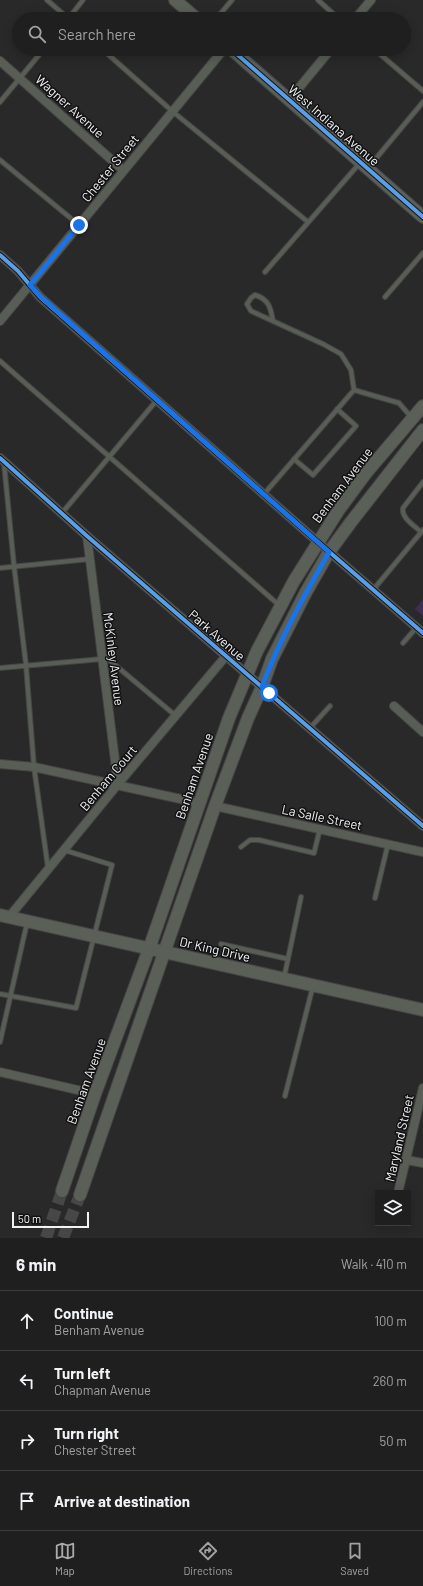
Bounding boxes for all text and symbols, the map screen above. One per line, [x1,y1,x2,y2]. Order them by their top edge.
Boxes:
search box [12,12,411,56]
icon: search [26,23,48,45]
text: Search here [58,25,136,43]
street label: Wagner Avenue [32,71,108,141]
street label: West Indiana Avenue [285,81,383,169]
street label: Chester Street [78,131,142,205]
route end [70,216,88,234]
street label: Benham Avenue [308,444,376,526]
street label: Park Avenue [186,606,249,664]
street label: McKinley Avenue [100,611,128,707]
route start [260,684,278,702]
street label: Benham Avenue [172,731,216,821]
street label: Benham Court [76,742,140,814]
street label: La Salle Street [280,801,364,833]
street label: Dr King Drive [178,933,252,965]
street label: Benham Avenue [63,1036,109,1126]
street label: Maryland Street [381,1093,417,1183]
map controls [375,1190,411,1226]
button: layers [375,1190,411,1226]
scale bar [12,1210,89,1229]
text: 50 m [18,1212,41,1225]
text: 6 min [16,1254,56,1274]
text: Walk · 410 m [341,1256,407,1272]
text: Continue [54,1304,114,1322]
icon: ahead [16,1310,38,1332]
text: 100 m [374,1313,407,1329]
text: Benham Avenue [54,1322,144,1338]
text: Turn left [54,1364,110,1382]
icon: left [16,1370,38,1392]
text: 260 m [373,1373,407,1389]
text: Chapman Avenue [54,1382,151,1398]
text: Turn right [54,1424,119,1442]
icon: right [16,1430,38,1452]
text: 50 m [380,1433,407,1449]
text: Chester Street [54,1442,136,1458]
icon: arrive [16,1490,38,1512]
text: Arrive at destination [54,1492,190,1510]
tab: Map [54,1540,76,1577]
tab: Directions [183,1540,233,1577]
tab: Saved [340,1540,369,1577]

